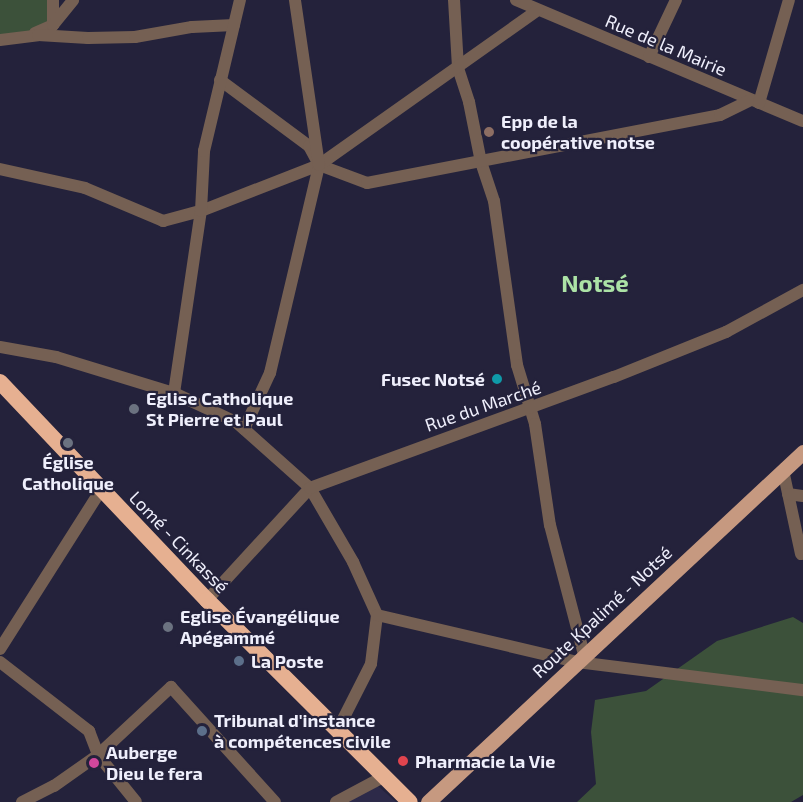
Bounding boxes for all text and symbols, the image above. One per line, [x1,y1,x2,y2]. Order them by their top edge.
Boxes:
street label: Rue de la Mairie [602,10,730,80]
place label: Epp de la coopérative notse [501,111,655,154]
marker: Epp de la coopérative notse [482,125,496,139]
district label: Notsé [561,269,629,297]
place label: Fusec Notsé [381,368,485,390]
marker: Fusec Notsé [490,372,504,386]
street label: Rue du Marché [422,376,544,436]
place label: Eglise Catholique St Pierre et Paul [146,388,293,430]
marker: Eglise Catholique St Pierre et Paul [127,402,141,416]
marker: Église Catholique [61,436,75,450]
place label: Église Catholique [22,452,114,494]
street label: Lomé - Cinkassé [125,487,233,597]
street label: Route Kpalimé - Notsé [528,542,676,682]
place label: Eglise Évangélique Apégammé [180,606,340,648]
marker: Eglise Évangélique Apégammé [161,620,175,634]
place label: La Poste [251,650,324,672]
marker: La Poste [232,654,246,668]
place label: Tribunal d'instance à compétences civile [214,710,391,752]
marker: Tribunal d'instance à compétences civile [195,724,209,738]
place label: Auberge Dieu le fera [106,742,203,784]
place label: Pharmacie la Vie [415,750,556,772]
marker: Pharmacie la Vie [396,754,410,768]
marker: Auberge Dieu le fera [87,756,101,770]

